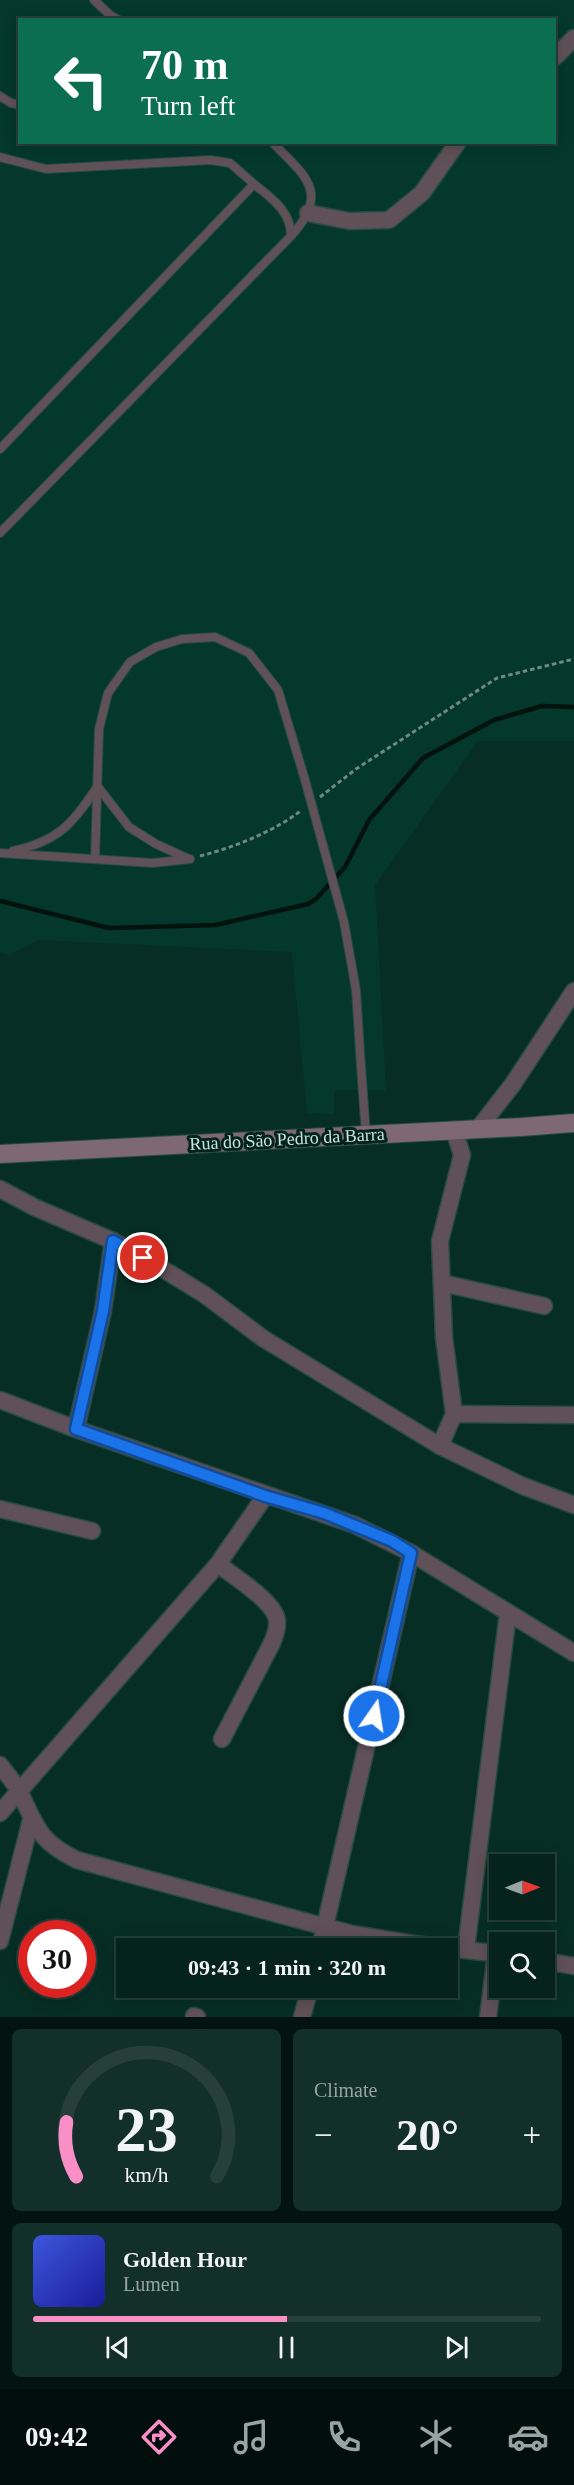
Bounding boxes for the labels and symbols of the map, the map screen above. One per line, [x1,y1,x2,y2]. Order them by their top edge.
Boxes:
street label: Rua do São Pedro da Barra [189,1124,385,1154]
pin [117,1232,168,1283]
position arrow [342,1684,406,1748]
north arrow [489,1854,555,1920]
speed limit sign: 30 [18,1920,96,1998]

